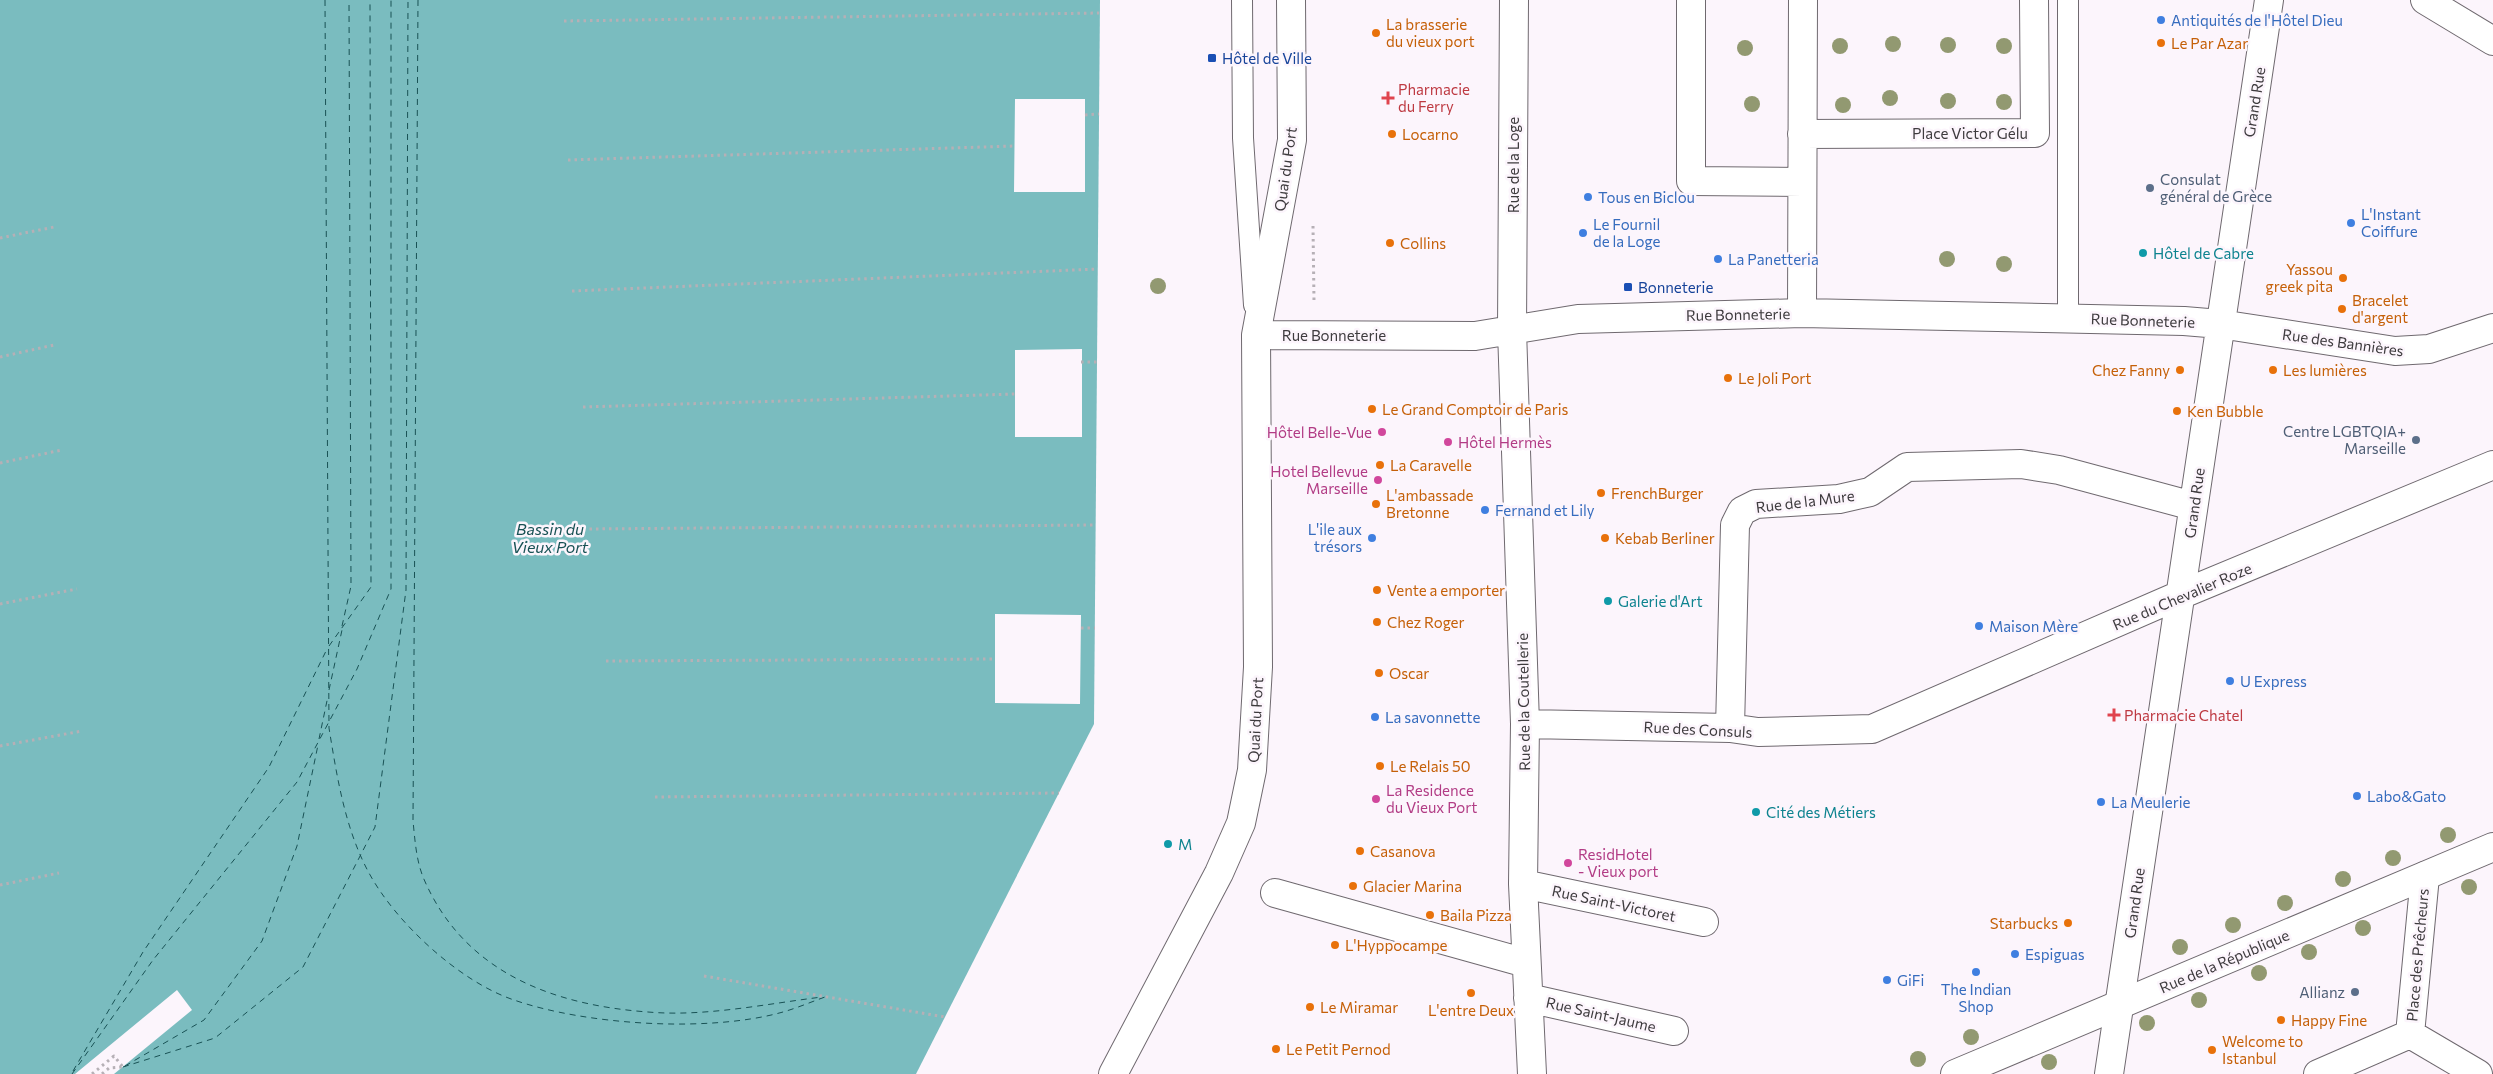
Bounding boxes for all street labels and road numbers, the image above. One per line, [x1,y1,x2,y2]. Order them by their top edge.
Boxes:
street label: Grand Rue [2240,65,2268,139]
street label: Rue de la Loge [1504,117,1522,213]
street label: Place Victor Gélu [1912,124,2028,142]
street label: Quai du Port [1270,125,1300,213]
street label: Rue Bonneterie [1686,304,1790,324]
street label: Rue Bonneterie [2090,309,2196,331]
street label: Rue des Bannières [2281,325,2405,359]
street label: Rue Bonneterie [1282,326,1386,344]
street label: Grand Rue [2180,466,2208,539]
street label: Rue de la Mure [1755,486,1856,516]
street label: Rue du Chevalier Roze [2110,559,2254,633]
street label: Rue de la Coutellerie [1513,633,1533,771]
street label: Quai du Port [1244,677,1266,763]
street label: Rue des Consuls [1643,717,1753,741]
street label: Grand Rue [2120,866,2148,939]
street label: Rue Saint-Victoret [1550,881,1678,925]
street label: Place des Prêcheurs [2402,888,2432,1022]
street label: Rue de la République [2156,925,2292,997]
street label: Rue Saint-Jaume [1544,993,1658,1035]

